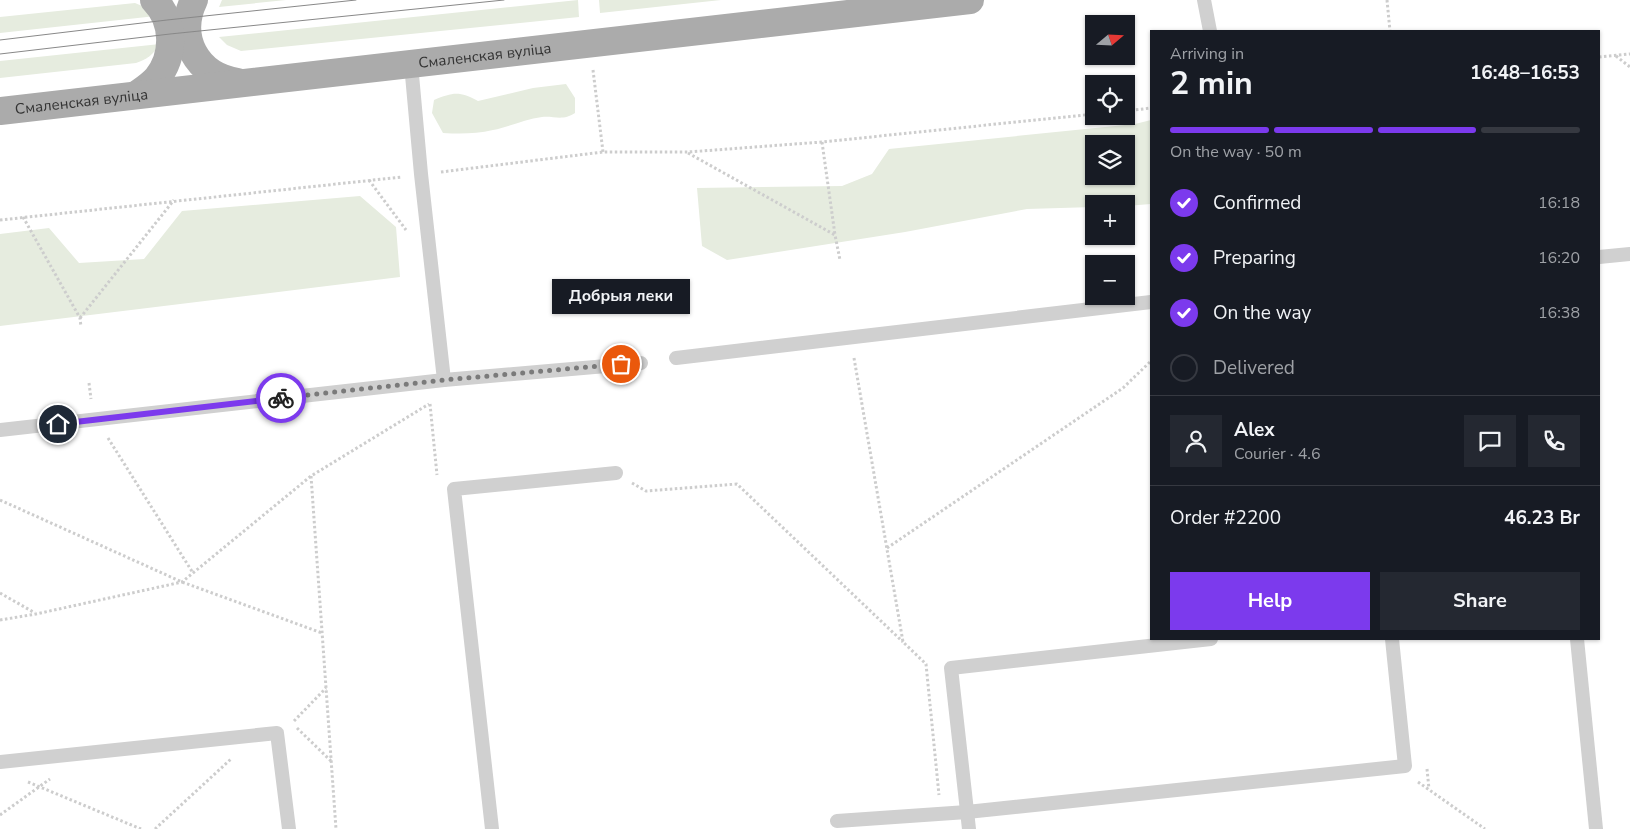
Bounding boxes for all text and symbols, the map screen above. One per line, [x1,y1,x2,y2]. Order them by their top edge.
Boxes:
north arrow [1085,15,1135,65]
map controls [1085,15,1135,305]
street label: Смаленская вуліца [417,38,552,73]
text: Arriving in [1170,43,1244,65]
text: 16:48–16:53 [1470,60,1580,86]
text: 2 min [1170,62,1253,105]
button: locate [1085,75,1135,125]
street label: Смаленская вуліца [14,84,149,119]
button: layers [1085,135,1135,185]
text: On the way · 50 m [1170,141,1302,163]
icon: check [1170,189,1198,217]
text: Confirmed [1213,190,1301,216]
text: 16:18 [1538,192,1580,214]
button: + [1085,195,1135,245]
icon: check [1170,244,1198,272]
text: Preparing [1213,245,1296,271]
text: 16:20 [1538,247,1580,269]
button: − [1085,255,1135,305]
callout: Добрыя леки [552,279,690,314]
text: Добрыя леки [569,285,673,307]
icon: check [1170,299,1198,327]
text: On the way [1213,300,1311,326]
text: 16:38 [1538,302,1580,324]
pin [600,343,642,385]
icon: bag [607,350,635,378]
text: Delivered [1213,355,1295,381]
courier [256,373,306,423]
icon: bike [267,384,295,412]
pin [37,403,79,445]
icon: home [44,410,72,438]
button: person [1170,415,1222,467]
button: chat [1464,415,1516,467]
button: phone [1528,415,1580,467]
text: Alex [1234,417,1275,443]
text: Courier · 4.6 [1234,443,1320,465]
text: Order #2200 [1170,505,1281,531]
text: 46.23 Br [1504,505,1580,531]
button: Help [1170,572,1370,630]
button: Share [1380,572,1580,630]

